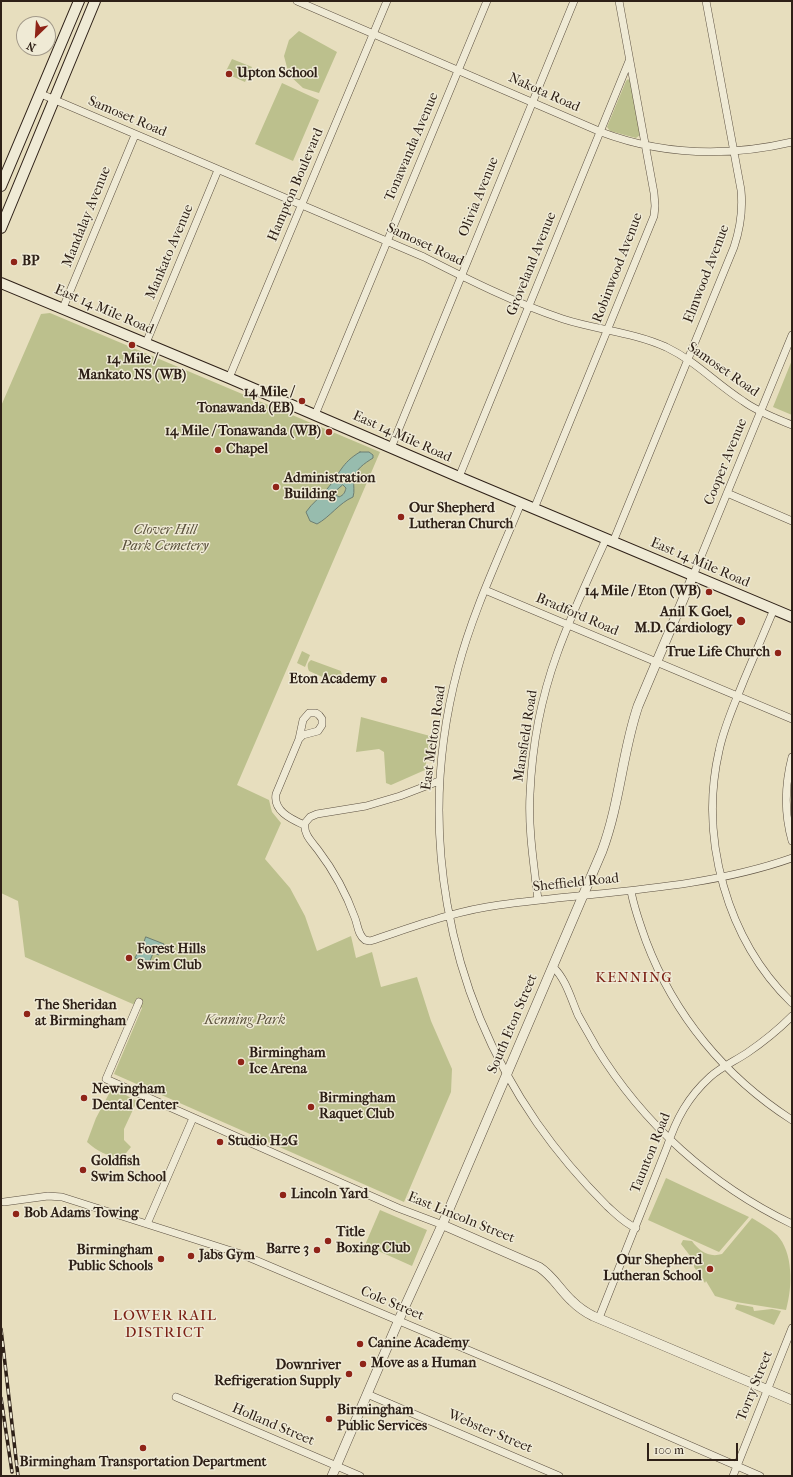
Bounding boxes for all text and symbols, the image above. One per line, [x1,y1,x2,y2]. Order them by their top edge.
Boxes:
north arrow [16,16,56,56]
text: N [25,39,38,54]
place label: Upton School [237,66,318,82]
marker: Upton School [224,69,234,79]
street label: Nakota Road [506,70,582,116]
street label: Tonawanda Avenue [381,90,443,204]
street label: Samoset Road [85,93,169,141]
street label: Hampton Boulevard [265,126,327,244]
street label: Olivia Avenue [455,155,503,239]
street label: Mandalay Avenue [59,164,115,270]
street label: Mankato Avenue [142,202,198,302]
street label: Groveland Avenue [504,210,560,318]
street label: Robinwood Avenue [589,211,647,325]
street label: Samoset Road [384,220,466,270]
street label: Elmwood Avenue [681,222,733,326]
place label: BP [22,254,39,270]
marker: BP [9,257,19,267]
street label: East 14 Mile Road [52,282,156,338]
street label: Samoset Road [684,339,762,401]
marker: 14 Mile / Mankato NS (WB) [127,340,137,350]
place label: 14 Mile / Mankato NS (WB) [78,352,186,384]
place label: 14 Mile / Tonawanda (EB) [197,385,294,418]
marker: 14 Mile / Tonawanda (EB) [297,396,307,406]
street label: East 14 Mile Road [350,408,454,466]
street label: Cooper Avenue [701,416,751,508]
place label: 14 Mile / Tonawanda (WB) [165,424,321,440]
marker: 14 Mile / Tonawanda (WB) [324,427,334,437]
place label: Chapel [226,442,268,458]
marker: Chapel [213,445,223,455]
place label: Administration Building [284,471,375,504]
marker: Administration Building [271,482,281,492]
place label: Our Shepherd Lutheran Church [409,501,513,534]
marker: Our Shepherd Lutheran Church [396,512,406,522]
park label: Clover Hill Park Cemetery [122,523,208,556]
street label: East 14 Mile Road [648,535,752,591]
place label: 14 Mile / Eton (WB) [585,584,701,600]
marker: 14 Mile / Eton (WB) [704,587,714,597]
street label: Bradford Road [533,590,621,640]
place label: Anil K Goel, M.D. Cardiology [634,605,732,638]
marker: Anil K Goel, M.D. Cardiology [735,615,747,627]
place label: True Life Church [666,645,770,661]
marker: True Life Church [773,648,783,658]
place label: Eton Academy [289,672,376,688]
marker: Eton Academy [379,675,389,685]
street label: East Melton Road [418,684,450,792]
street label: Mansfield Road [510,689,542,783]
street label: Sheffield Road [532,870,620,896]
place label: Forest Hills Swim Club [137,942,206,974]
marker: Forest Hills Swim Club [124,953,134,963]
district label: KENNING [595,969,673,987]
street label: South Eton Street [484,972,542,1076]
place label: The Sheridan at Birmingham [35,998,126,1030]
marker: The Sheridan at Birmingham [22,1009,32,1019]
park label: Kenning Park [204,1013,286,1029]
place label: Birmingham Ice Arena [249,1046,326,1078]
marker: Birmingham Ice Arena [236,1057,246,1067]
place label: Newingham Dental Center [92,1082,178,1114]
place label: Birmingham Raquet Club [319,1091,396,1124]
marker: Newingham Dental Center [79,1093,89,1103]
marker: Birmingham Raquet Club [306,1102,316,1112]
street label: Taunton Road [627,1110,675,1196]
place label: Studio H2G [228,1134,298,1150]
marker: Studio H2G [215,1137,225,1147]
place label: Goldfish Swim School [91,1154,166,1186]
marker: Goldfish Swim School [78,1165,88,1175]
place label: Lincoln Yard [291,1187,368,1203]
street label: East Lincoln Street [405,1189,517,1247]
marker: Lincoln Yard [278,1190,288,1200]
place label: Bob Adams Towing [24,1206,139,1222]
marker: Bob Adams Towing [11,1209,21,1219]
place label: Title Boxing Club [336,1225,410,1258]
marker: Title Boxing Club [323,1236,333,1246]
place label: Barre 3 [266,1242,309,1258]
place label: Birmingham Public Schools [68,1243,153,1276]
marker: Barre 3 [312,1245,322,1255]
place label: Jabs Gym [199,1248,255,1264]
marker: Jabs Gym [186,1251,196,1261]
place label: Our Shepherd Lutheran School [603,1253,702,1286]
marker: Birmingham Public Schools [156,1254,166,1264]
marker: Our Shepherd Lutheran School [705,1264,715,1274]
street label: Cole Street [358,1283,426,1325]
district label: LOWER RAIL DISTRICT [113,1307,217,1342]
place label: Canine Academy [368,1336,469,1352]
marker: Canine Academy [355,1339,365,1349]
street label: Torry Street [733,1348,777,1424]
place label: Move as a Human [371,1356,476,1372]
place label: Downriver Refrigeration Supply [214,1358,341,1390]
marker: Move as a Human [358,1359,368,1369]
marker: Downriver Refrigeration Supply [344,1369,354,1379]
street label: Holland Street [229,1400,317,1450]
place label: Birmingham Public Services [337,1403,427,1436]
street label: Webster Street [445,1407,535,1457]
marker: Birmingham Public Services [324,1414,334,1424]
scale bar [649,1435,740,1461]
marker: Birmingham Transportation Department [138,1443,148,1453]
text: 100 m [654,1443,684,1457]
place label: Birmingham Transportation Department [19,1455,267,1471]

